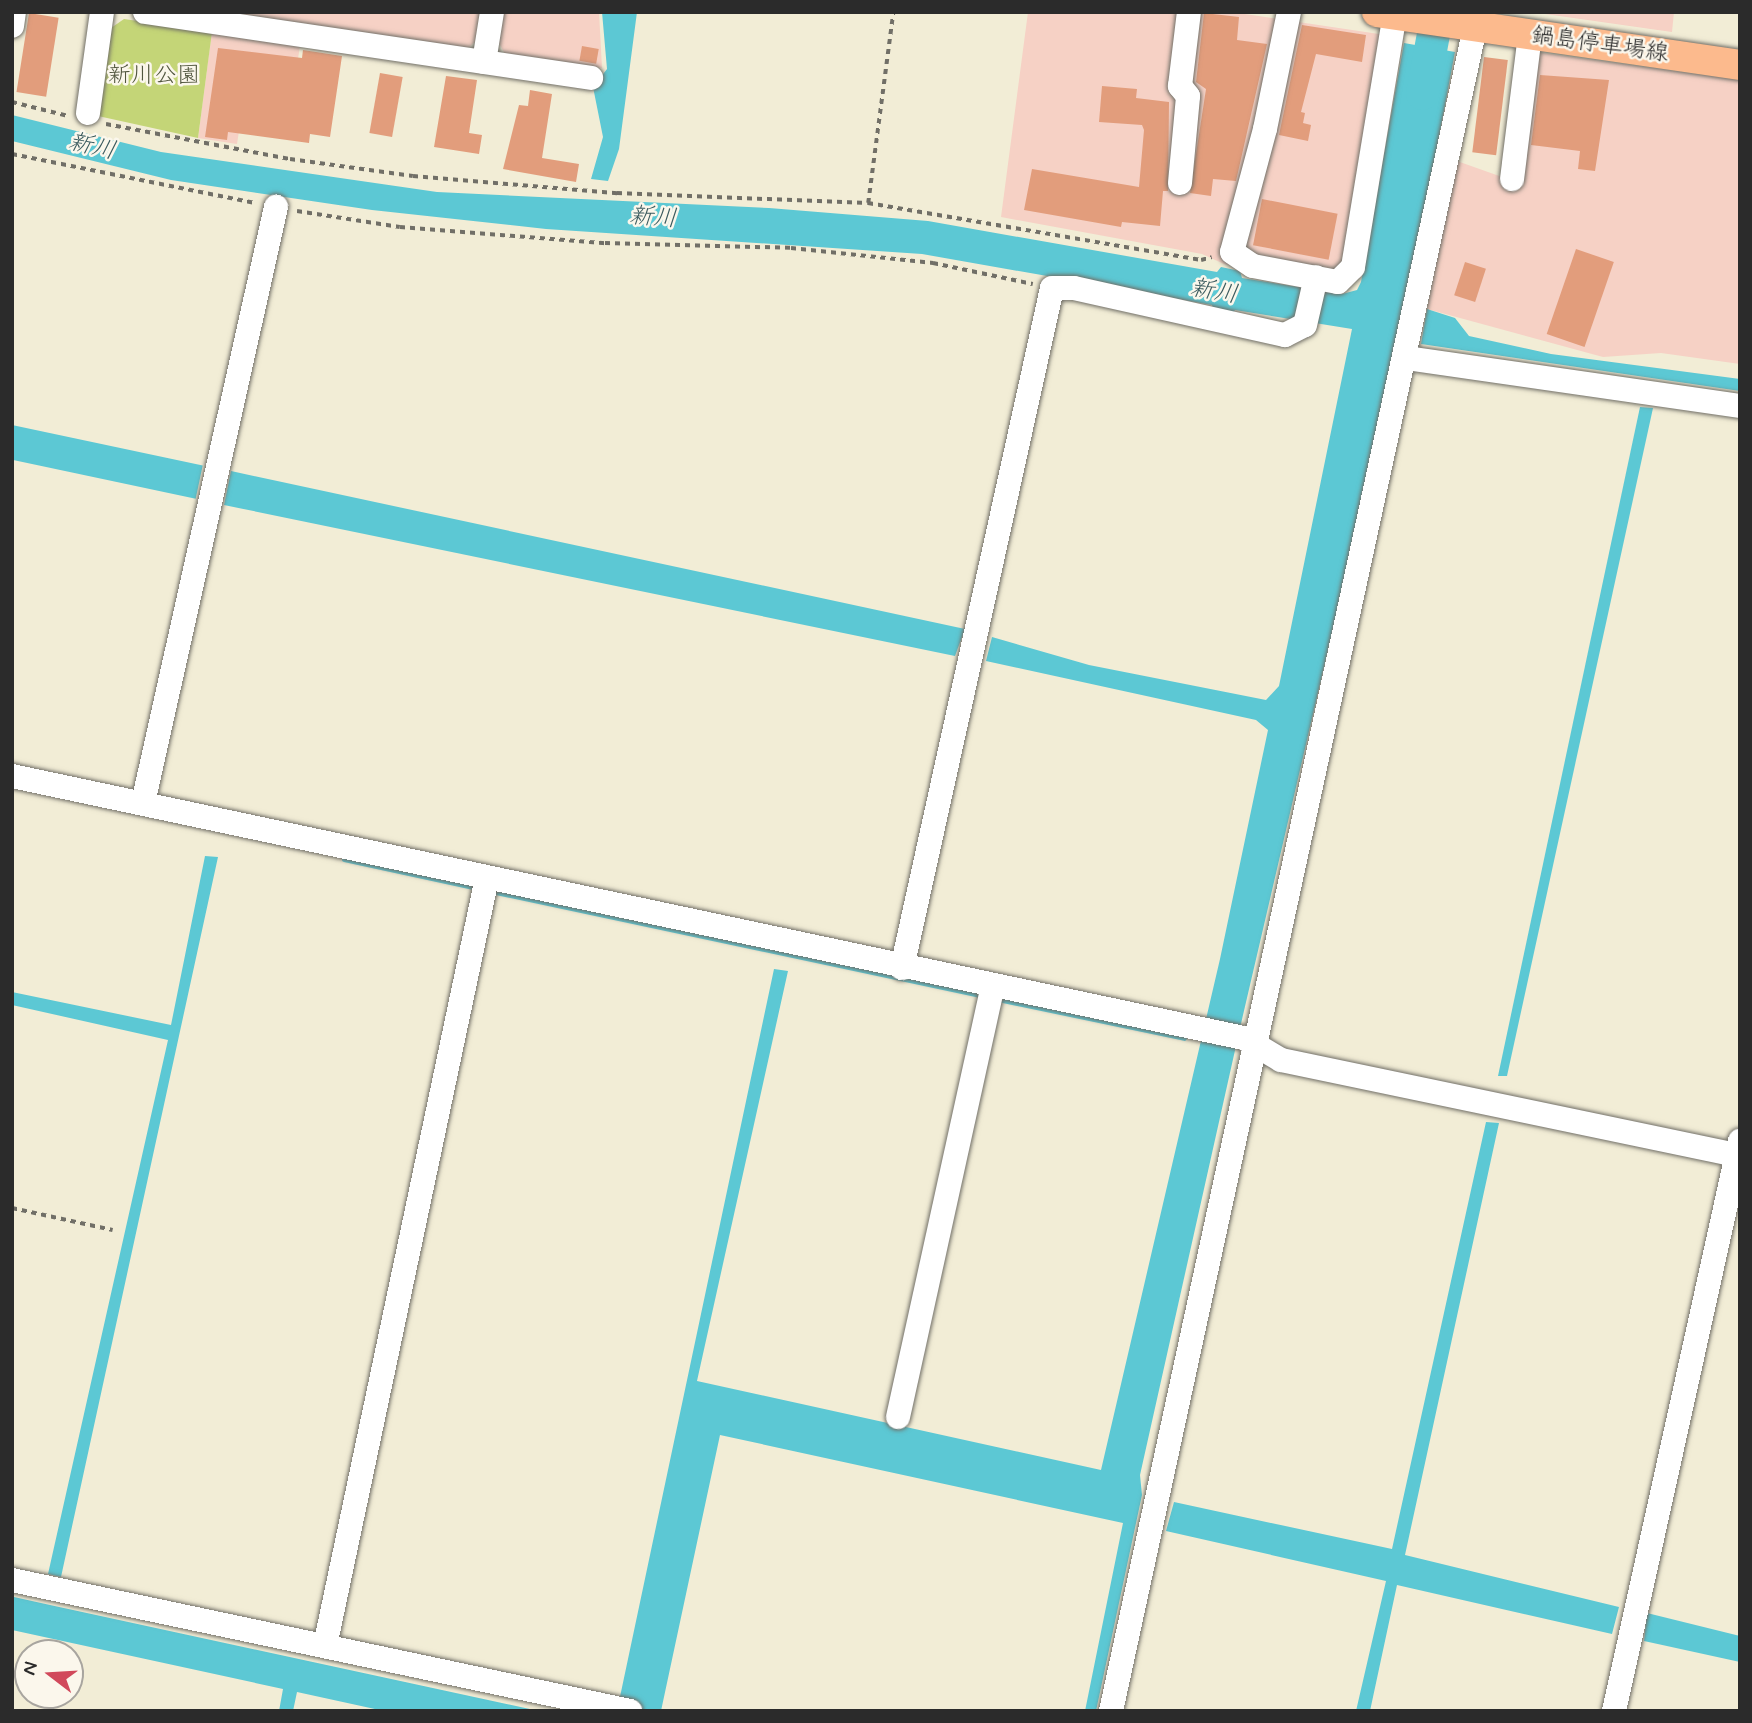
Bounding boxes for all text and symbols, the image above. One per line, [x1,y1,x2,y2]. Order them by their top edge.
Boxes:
street label: 鍋島停車場線 [1530,22,1670,68]
park label: 新川公園 [108,62,200,90]
water label: 新川 [65,128,119,166]
water label: 新川 [628,202,678,234]
water label: 新川 [1188,274,1240,310]
north arrow [14,1639,84,1709]
text: N [17,1659,44,1678]

